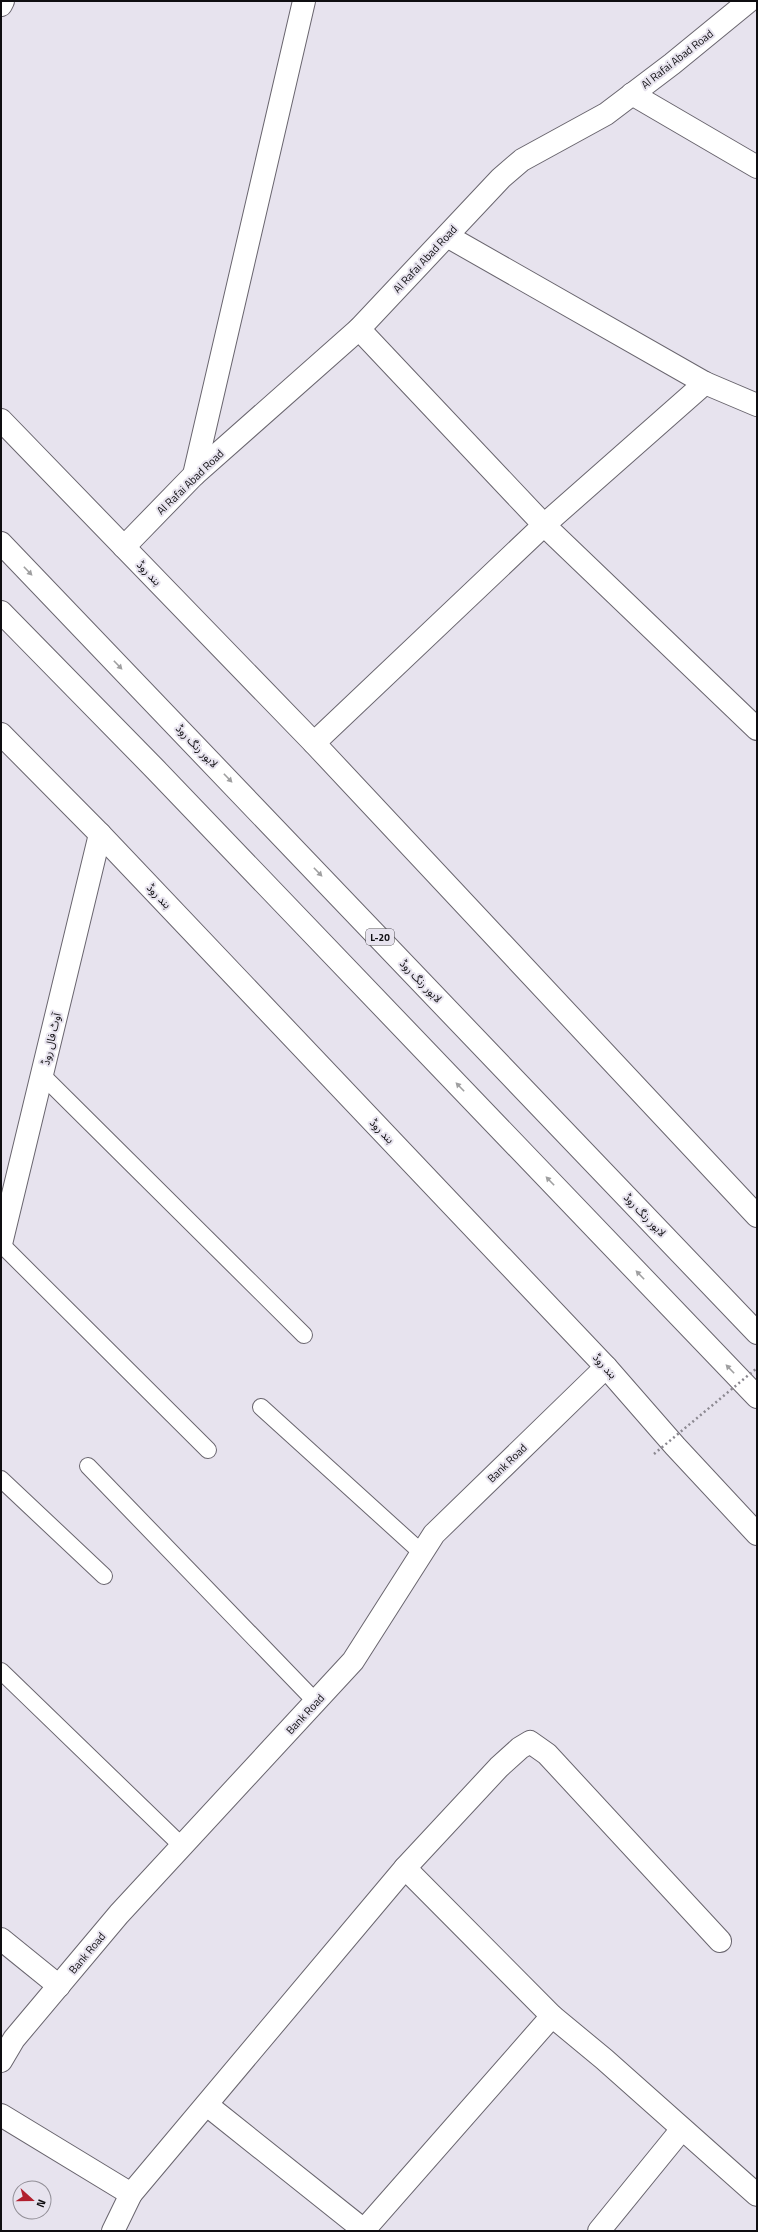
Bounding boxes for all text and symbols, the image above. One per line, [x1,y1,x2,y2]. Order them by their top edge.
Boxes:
street label: Al Rafai Abad Road [638,26,717,92]
street label: Al Rafai Abad Road [389,221,461,297]
street label: Al Rafai Abad Road [153,446,227,518]
street label: بند روڈ [133,557,165,589]
one-way arrow [23,566,33,576]
one-way arrow [114,660,123,670]
street label: لاہور رنگ روڈ [172,721,222,771]
one-way arrow [223,774,232,783]
one-way arrow [313,868,322,877]
street label: بند روڈ [143,880,175,912]
road number: L-20 [366,929,394,945]
street label: لاہور رنگ روڈ [396,956,446,1006]
street label: آوٹ فال روڈ [37,1011,65,1067]
one-way arrow [455,1082,465,1092]
street label: بند روڈ [366,1115,398,1147]
one-way arrow [545,1176,555,1186]
street label: لاہور رنگ روڈ [620,1190,670,1240]
one-way arrow [635,1270,645,1280]
street label: بند روڈ [589,1350,621,1382]
one-way arrow [725,1364,735,1374]
street label: Bank Road [484,1440,531,1486]
street label: Bank Road [282,1690,328,1738]
street label: Bank Road [65,1929,109,1977]
north arrow [12,2180,52,2220]
text: N [33,2197,50,2210]

